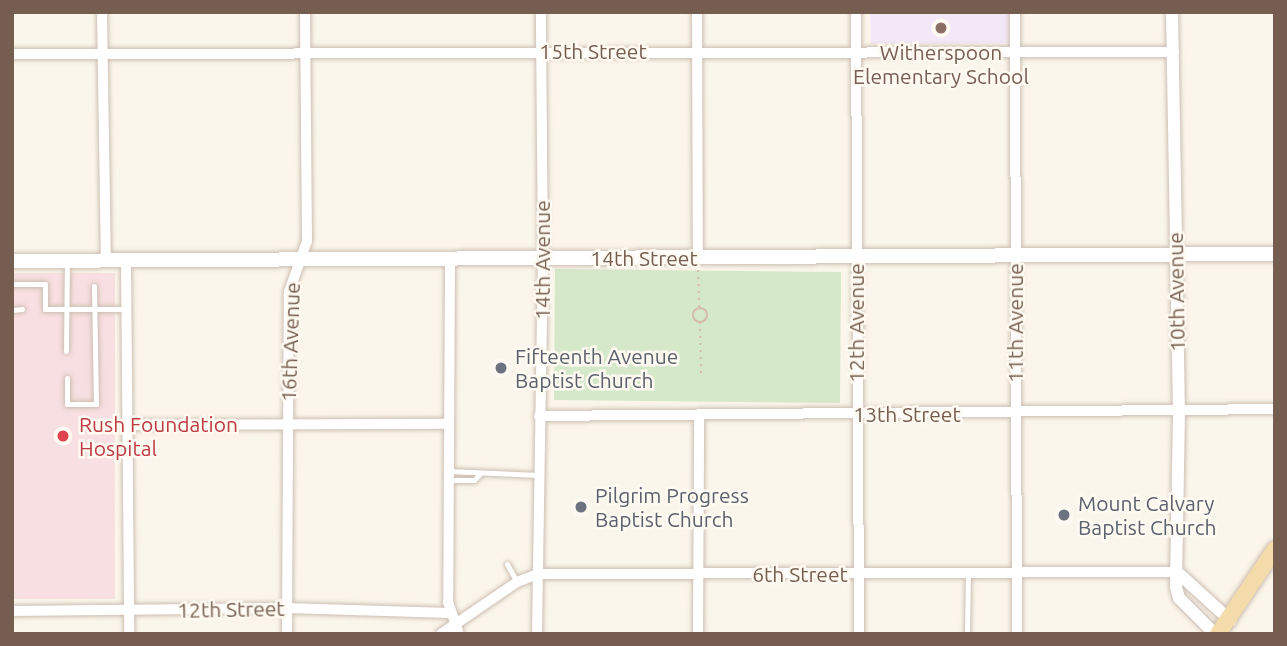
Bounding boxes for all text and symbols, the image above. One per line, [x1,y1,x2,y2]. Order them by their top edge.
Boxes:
marker: Witherspoon Elementary School [933,20,949,36]
street label: 15th Street [539,38,647,64]
place label: Witherspoon Elementary School [853,39,1029,89]
street label: 14th Avenue [529,200,555,320]
street label: 10th Avenue [1162,232,1190,352]
street label: 14th Street [590,245,698,271]
street label: 12th Avenue [843,263,869,383]
street label: 11th Avenue [1002,263,1028,383]
street label: 16th Avenue [275,282,305,402]
place label: Fifteenth Avenue Baptist Church [515,343,678,393]
marker: Fifteenth Avenue Baptist Church [493,360,509,376]
street label: 13th Street [853,401,961,427]
place label: Rush Foundation Hospital [79,411,238,461]
marker: Rush Foundation Hospital [53,426,73,446]
place label: Pilgrim Progress Baptist Church [595,482,749,532]
place label: Mount Calvary Baptist Church [1078,490,1216,540]
marker: Pilgrim Progress Baptist Church [573,499,589,515]
marker: Mount Calvary Baptist Church [1056,507,1072,523]
street label: 6th Street [752,561,848,587]
street label: 12th Street [177,595,285,623]

